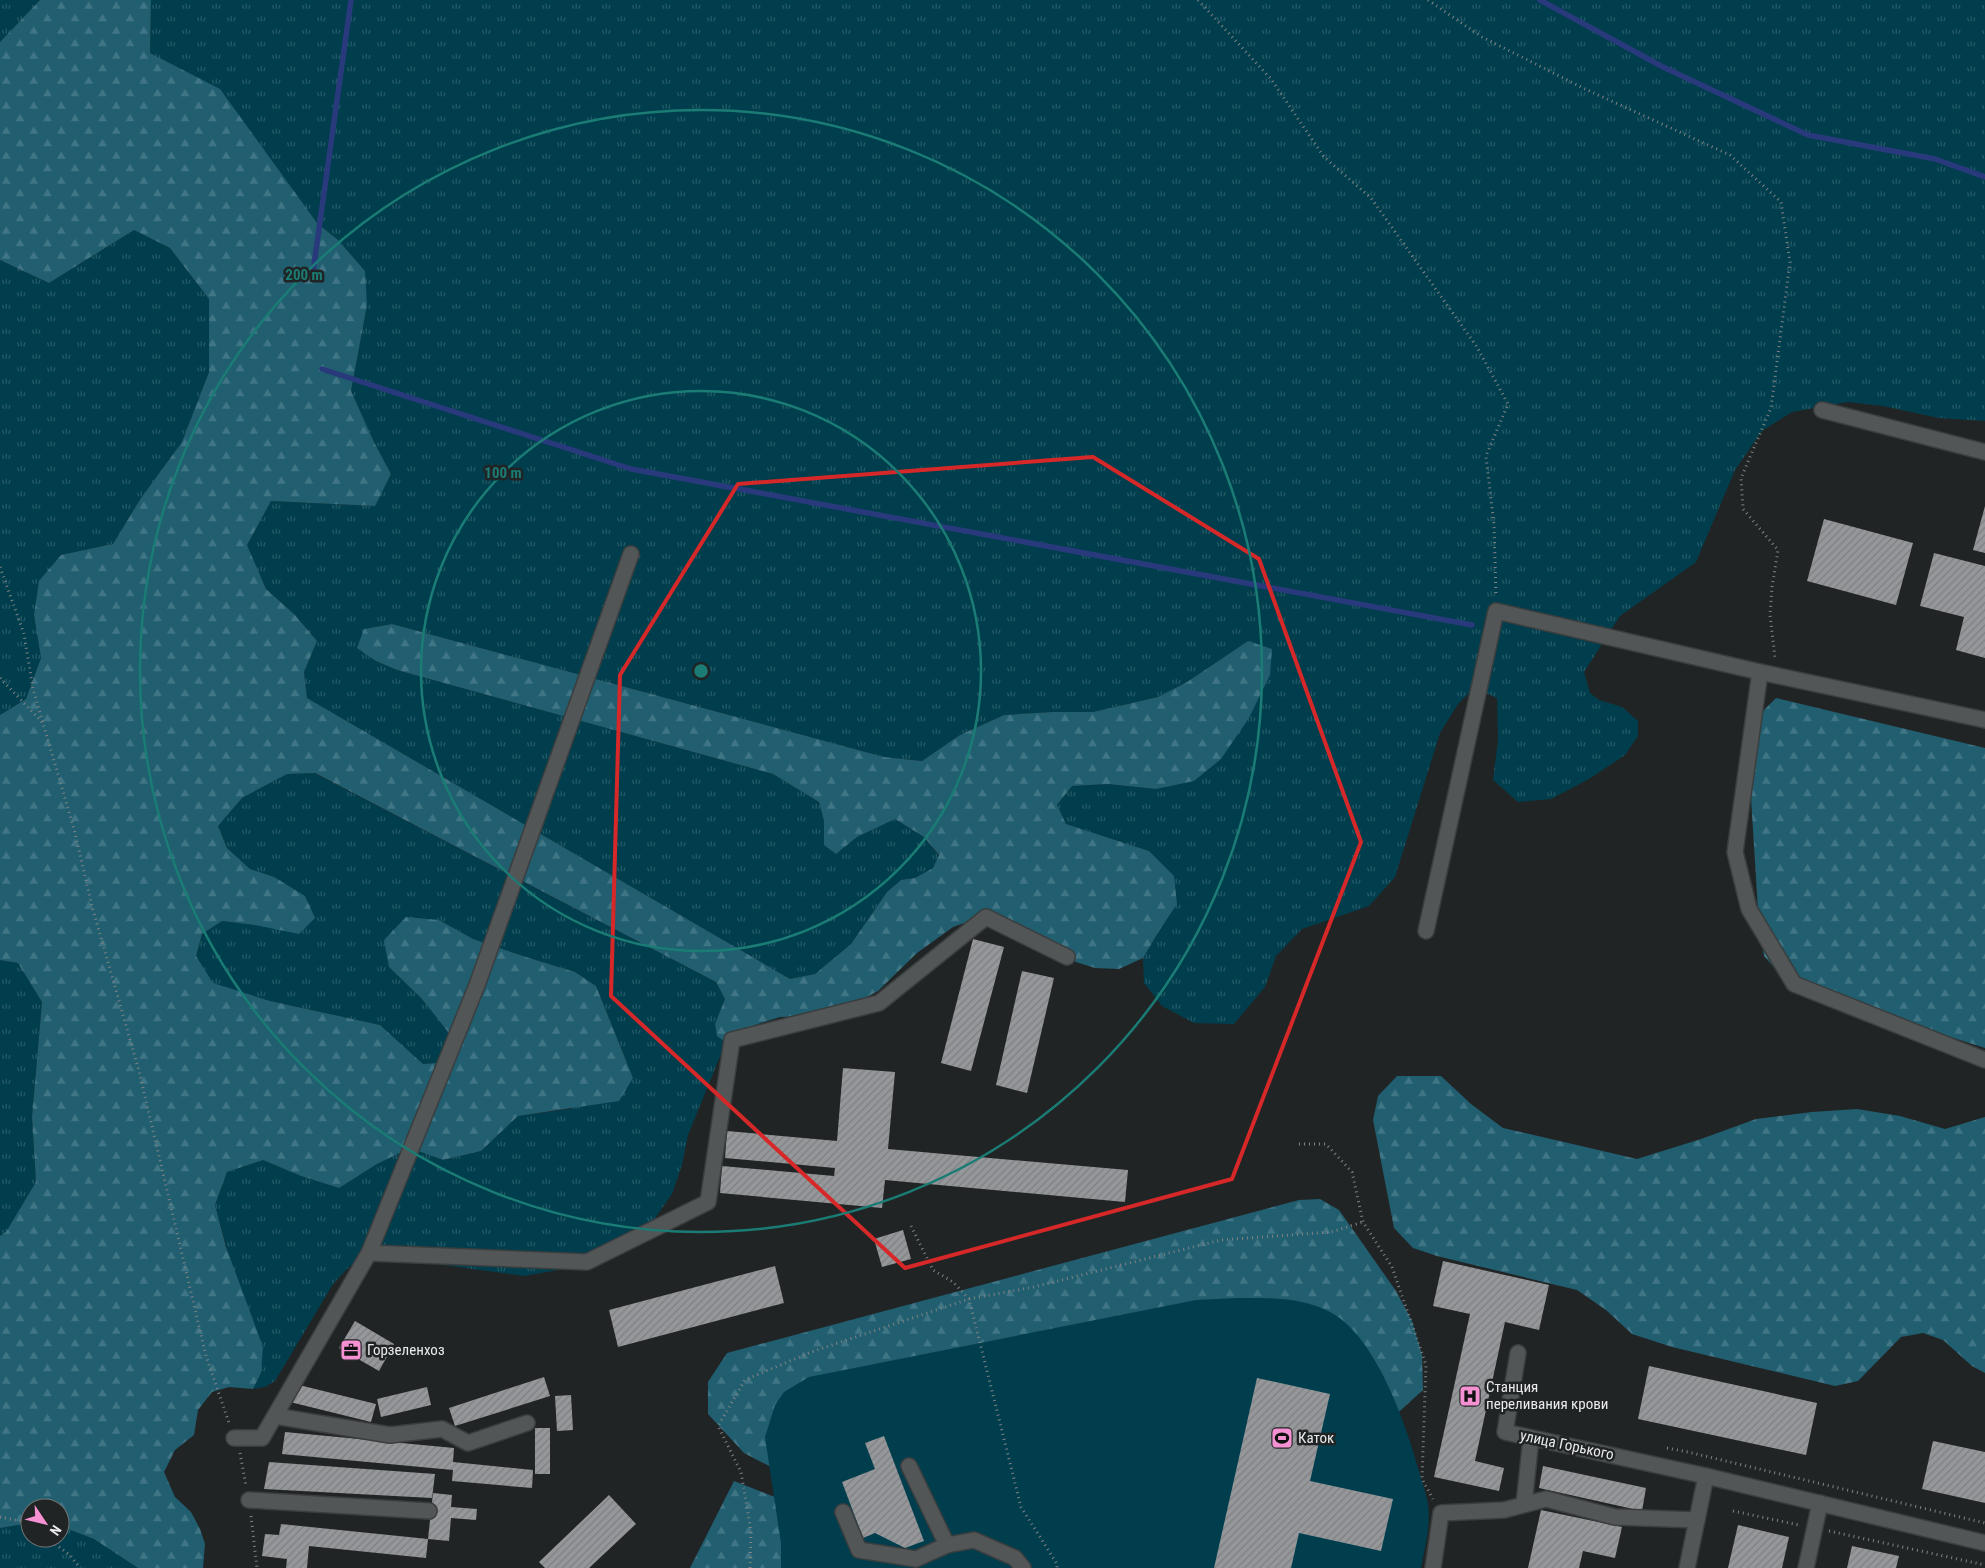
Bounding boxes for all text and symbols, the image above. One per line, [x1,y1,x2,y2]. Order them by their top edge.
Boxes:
text: 200 m [285,266,323,284]
text: 100 m [484,464,522,482]
centre of rings [692,662,710,680]
office icon: Горзеленхоз [339,1338,363,1362]
place label: Горзеленхоз [367,1341,445,1359]
place label: Станция переливания крови [1486,1378,1608,1413]
hospital icon: Станция переливания крови [1458,1384,1482,1408]
sports icon: Каток [1270,1426,1294,1450]
street label: улица Горького [1519,1426,1615,1464]
place label: Каток [1298,1429,1334,1447]
north arrow [20,1498,70,1548]
text: N [47,1522,65,1539]

